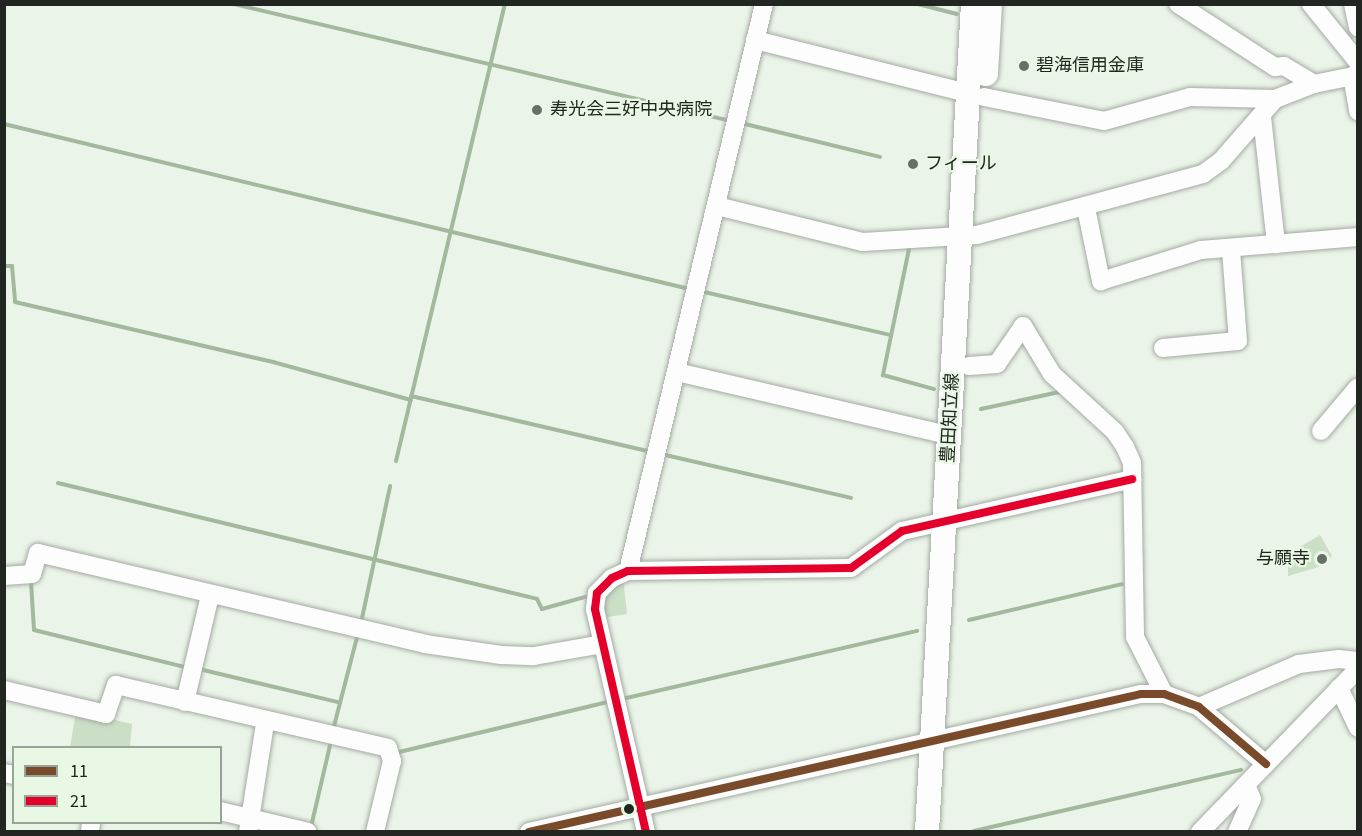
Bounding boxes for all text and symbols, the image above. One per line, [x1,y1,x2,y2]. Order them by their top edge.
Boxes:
place label: 碧海信用金庫 [1036,55,1144,77]
marker: 碧海信用金庫 [1017,59,1031,73]
place label: 寿光会三好中央病院 [550,99,712,121]
marker: 寿光会三好中央病院 [528,101,546,119]
place label: フィール [925,153,997,175]
marker: フィール [906,157,920,171]
street label: 豊田知立線 [938,372,964,464]
place label: 与願寺 [1256,548,1310,570]
marker: 与願寺 [1315,552,1329,566]
legend [12,746,222,824]
text: 11 [70,759,88,784]
text: 21 [70,789,88,814]
unlabelled marker [623,803,635,815]

